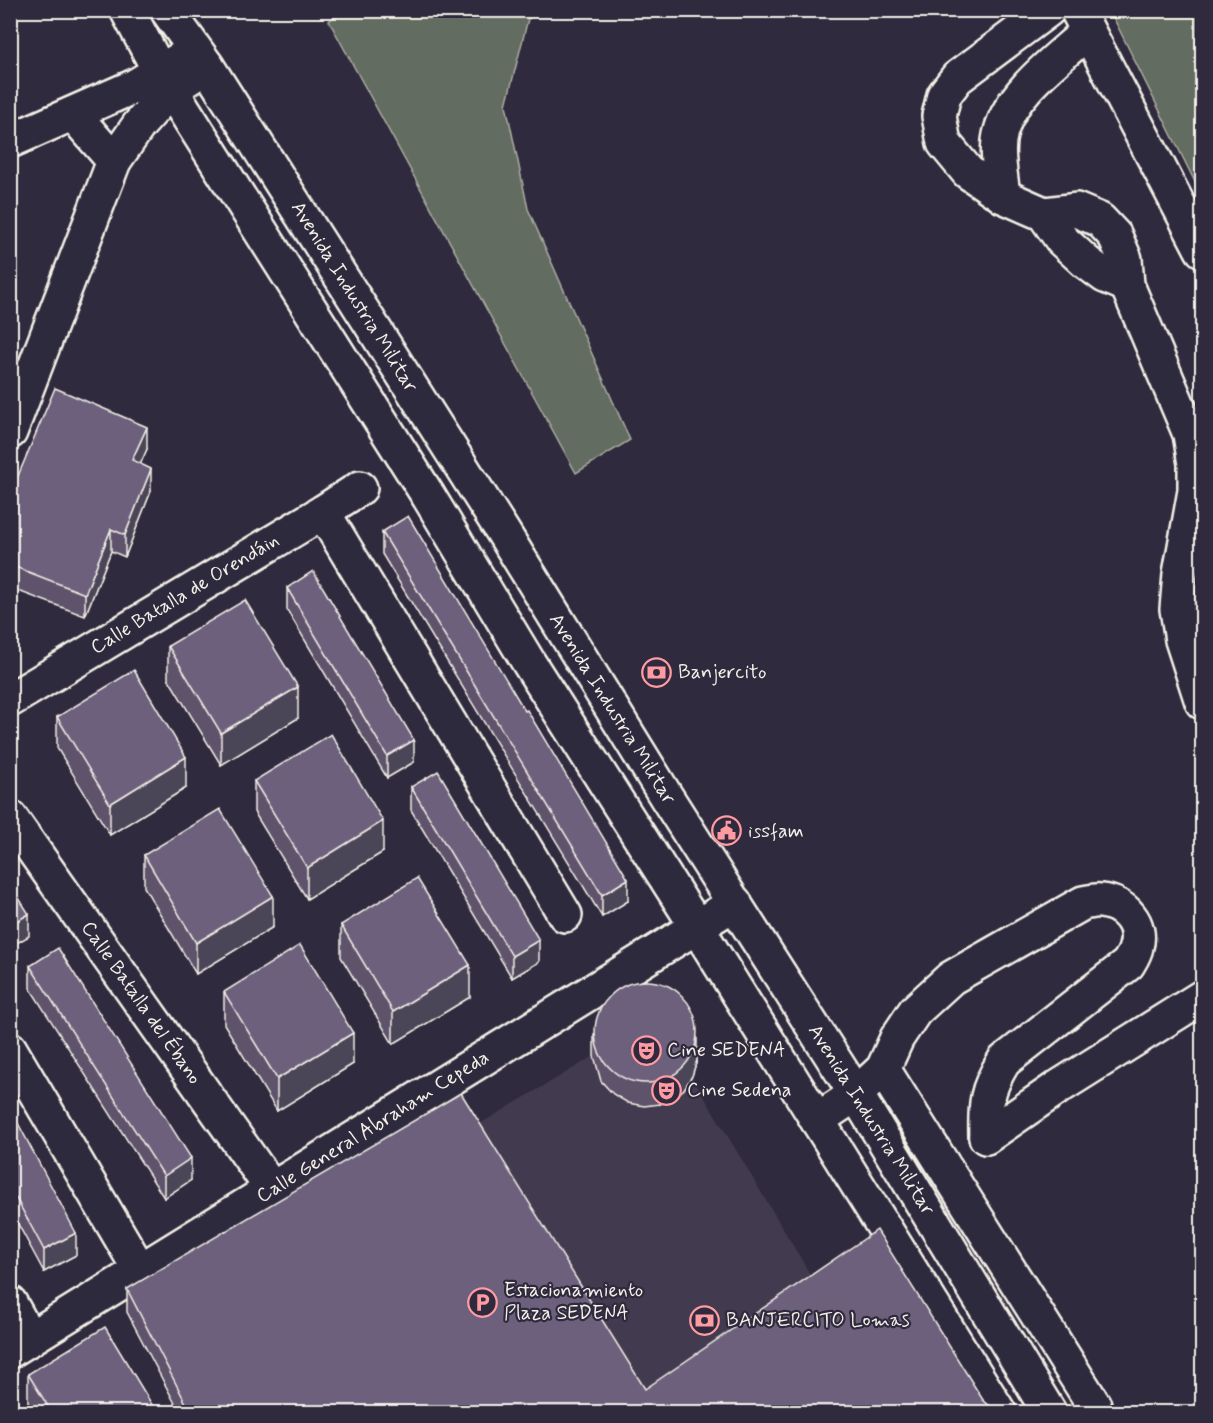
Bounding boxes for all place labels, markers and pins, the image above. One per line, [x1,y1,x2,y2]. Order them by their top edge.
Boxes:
bank icon: Banjercito [641,656,673,688]
place label: Banjercito [678,659,766,686]
public building icon: issfam [711,815,743,847]
place label: issfam [748,818,804,845]
theatre icon: Cine SEDENA [630,1034,662,1066]
place label: Cine SEDENA [667,1037,785,1064]
theatre icon: Cine Sedena [650,1074,682,1106]
place label: Cine Sedena [687,1077,792,1104]
place label: Estacionamiento Plaza SEDENA [504,1277,643,1327]
parking icon: Estacionamiento Plaza SEDENA [467,1286,499,1318]
bank icon: BANJERCITO Lomas [689,1304,721,1336]
place label: BANJERCITO Lomas [726,1307,910,1334]

